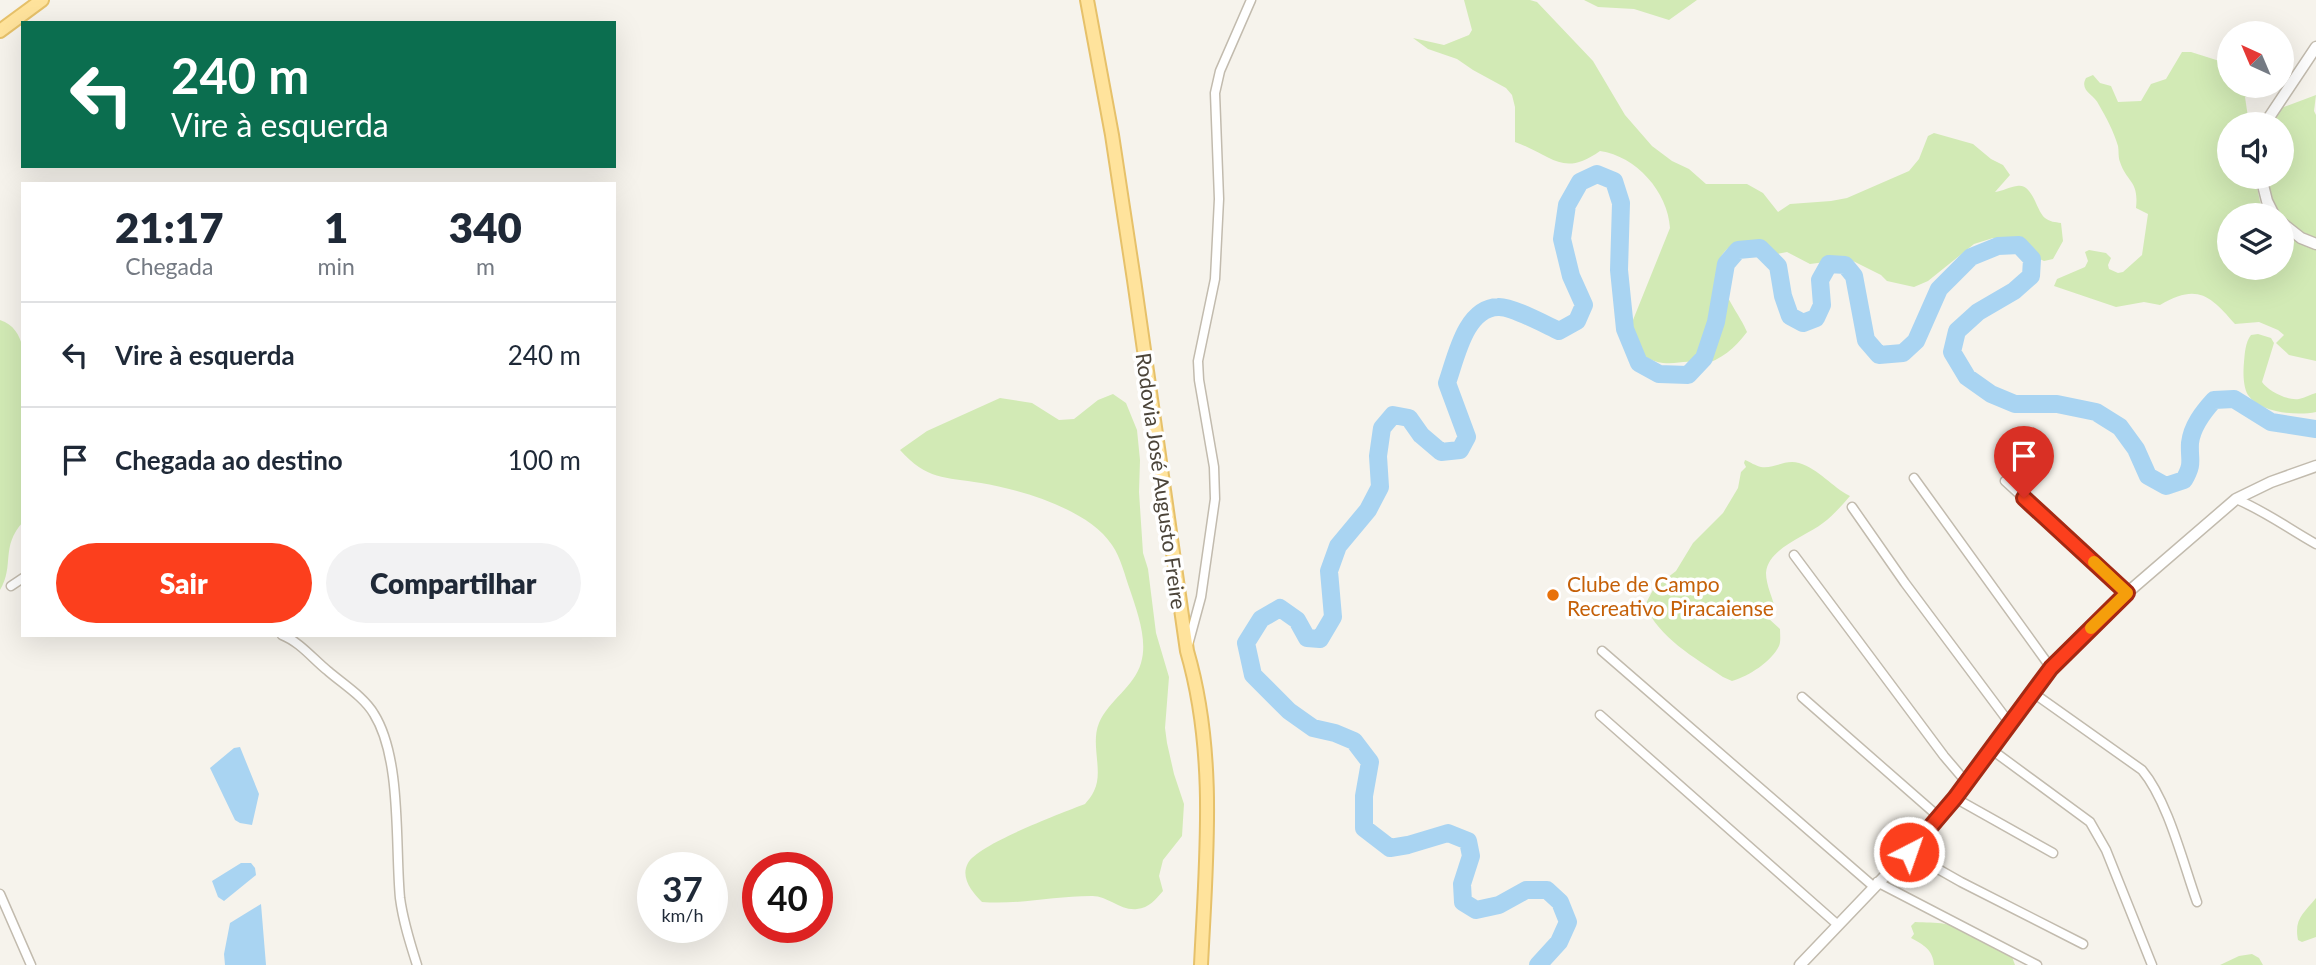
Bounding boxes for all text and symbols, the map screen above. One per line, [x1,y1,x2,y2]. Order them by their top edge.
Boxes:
north arrow [2217,21,2294,98]
map controls [2217,21,2294,280]
text: 240 m [171,46,309,104]
icon: left [56,49,147,140]
text: Vire à esquerda [171,105,389,144]
button: sound [2217,112,2294,189]
text: 21:17 [115,202,224,252]
text: 1 [324,202,348,252]
text: 340 [449,202,522,252]
button: layers [2217,203,2294,280]
text: Chegada [125,252,213,280]
text: min [318,252,355,280]
text: m [476,252,495,280]
icon: left [56,336,94,374]
text: Vire à esquerda [115,339,295,371]
text: 240 m [508,339,581,371]
street label: Rodovia José Augusto Freire [1132,351,1192,611]
pin [1994,426,2054,498]
icon: arrive [2005,437,2043,475]
icon: arrive [56,441,94,479]
text: Chegada ao destino [115,444,343,476]
text: 100 m [508,444,581,476]
button: Sair [56,543,312,623]
button: Compartilhar [326,543,581,623]
place label: Clube de Campo Recreativo Piracaiense [1567,571,1774,620]
marker: Clube de Campo Recreativo Piracaiense [1545,587,1561,603]
position arrow [1872,815,1946,889]
speed limit sign: 40 [742,852,833,943]
text: 37 [662,867,703,909]
text: km/h [661,904,704,926]

